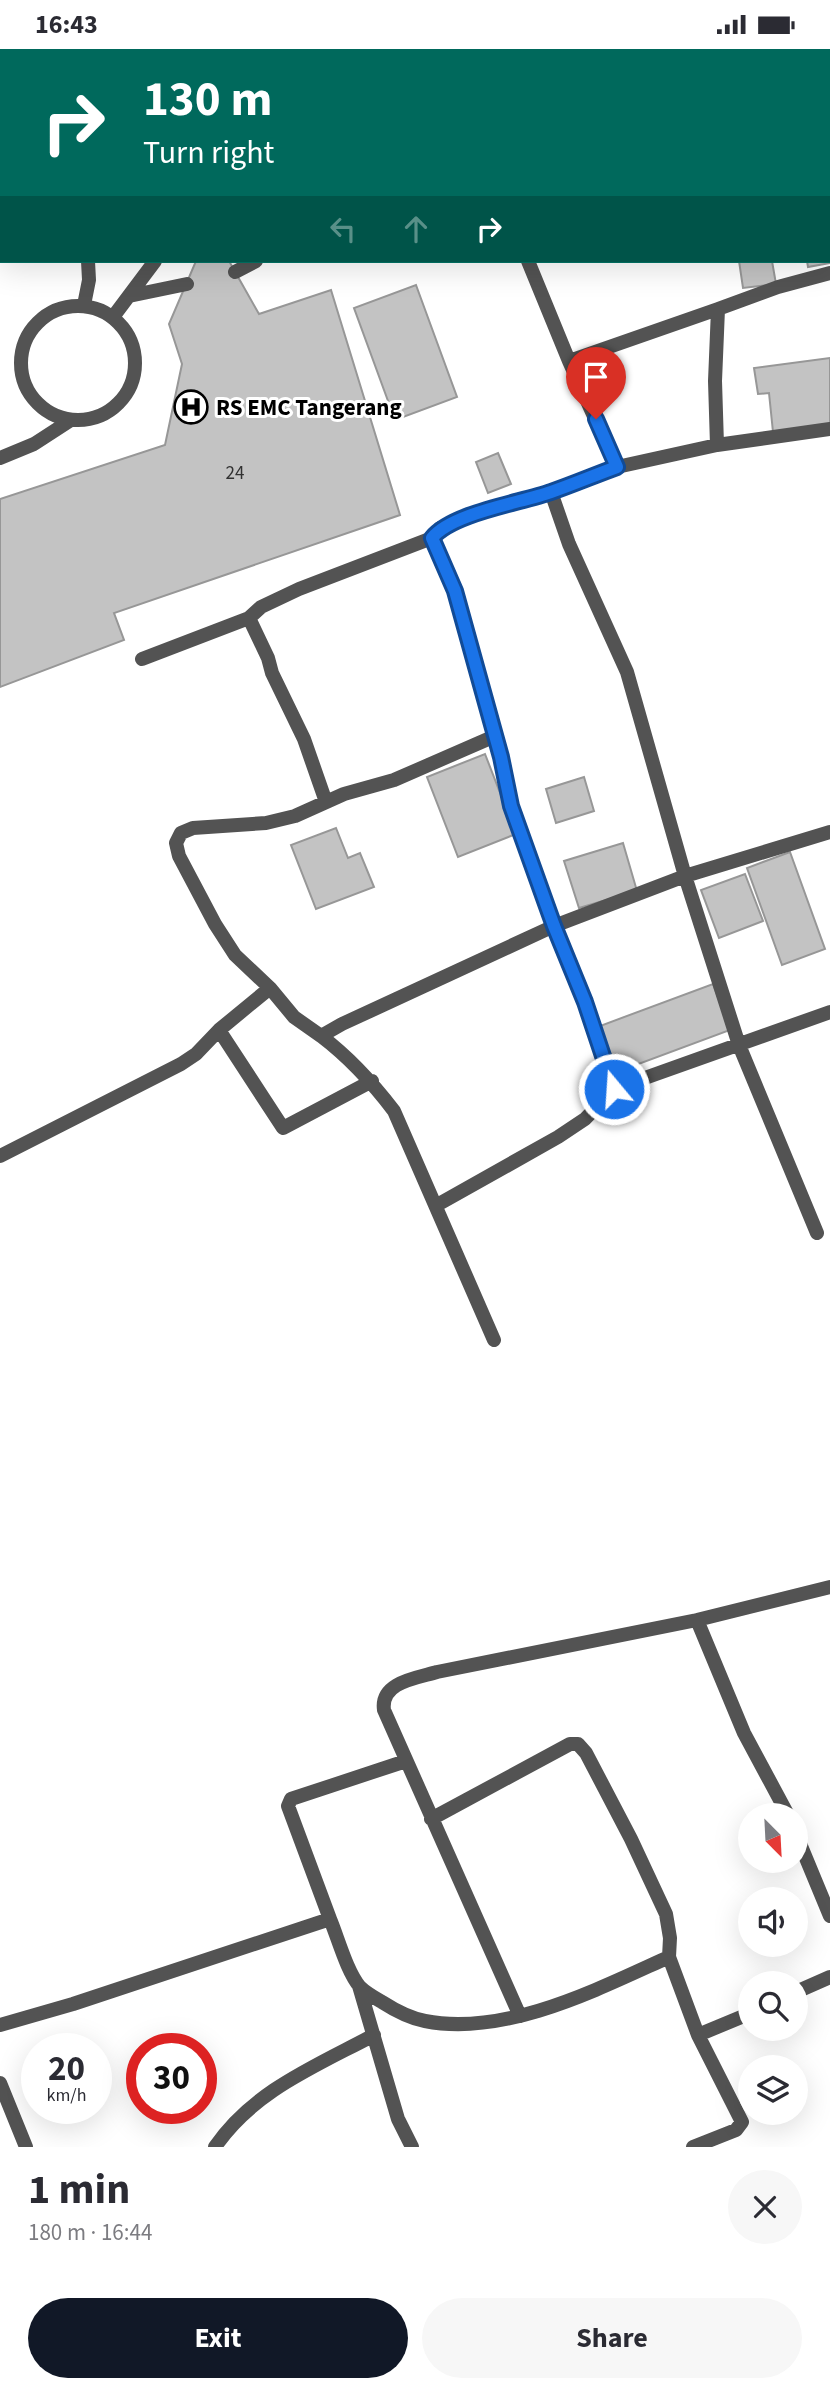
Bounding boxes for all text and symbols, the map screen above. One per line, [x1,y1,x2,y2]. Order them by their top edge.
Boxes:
text: 16:43 [35,6,98,43]
text: 130 m [143,65,272,135]
icon: right [28,77,119,168]
text: Turn right [143,130,274,176]
icon: left [324,210,362,248]
icon: ahead [397,210,435,248]
icon: right [470,210,508,248]
pin [566,347,626,419]
icon: arrive [577,358,615,396]
hospital icon: RS EMC Tangerang [172,388,210,426]
place label: RS EMC Tangerang [216,391,402,424]
house number: 24 [226,460,244,487]
position arrow [577,1052,651,1126]
north arrow [738,1803,808,1873]
map controls [738,1803,808,2125]
button: sound [738,1887,808,1957]
button: search [738,1971,808,2041]
speed limit sign: 30 [126,2033,217,2124]
text: 20 [48,2044,85,2094]
button: layers [738,2055,808,2125]
text: km/h [47,2083,86,2108]
text: 1 min [28,2160,130,2220]
button: close [728,2170,802,2244]
text: 180 m · 16:44 [28,2216,152,2249]
button: Exit [28,2298,408,2378]
button: Share [422,2298,802,2378]

